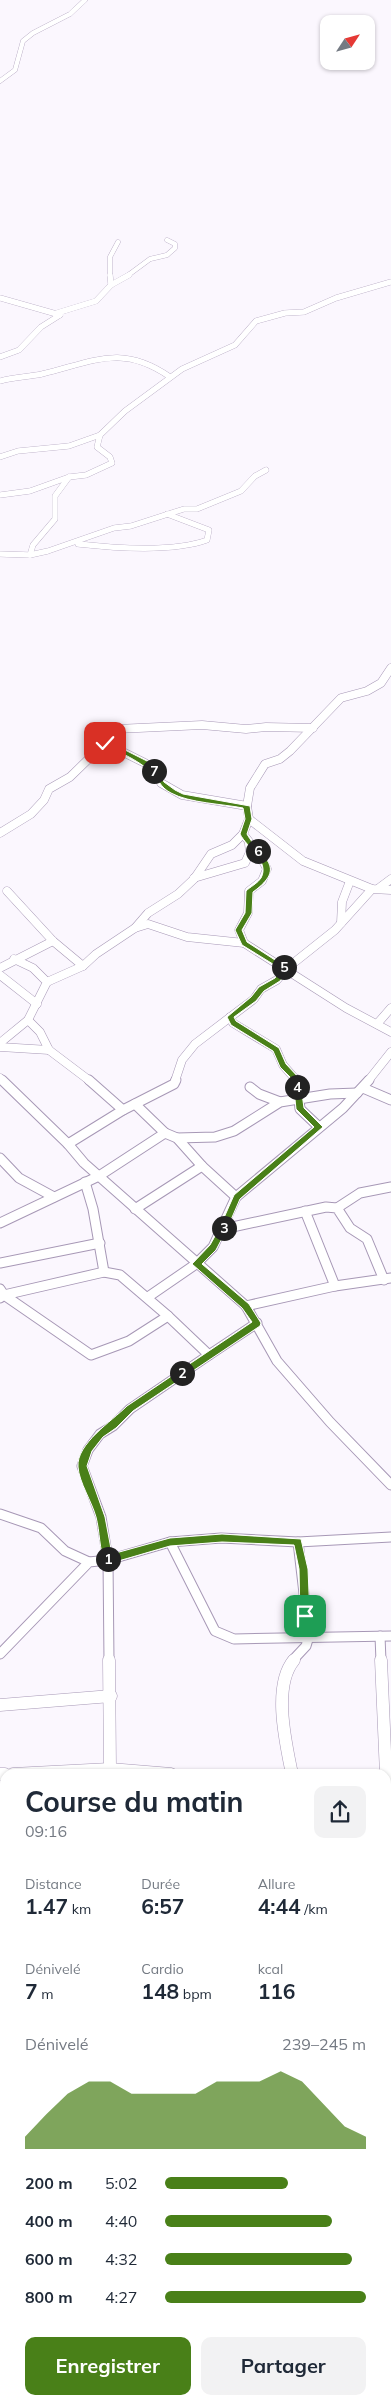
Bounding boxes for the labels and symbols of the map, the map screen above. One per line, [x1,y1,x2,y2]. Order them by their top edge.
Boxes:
north arrow [320,15,375,70]
pin [84,722,126,764]
pin: 7 [142,758,166,784]
pin: 6 [246,838,270,864]
pin: 5 [272,954,296,980]
pin: 4 [284,1074,310,1100]
pin: 3 [212,1216,236,1240]
pin: 2 [170,1360,194,1386]
pin: 1 [96,1546,120,1572]
pin [284,1595,326,1637]

